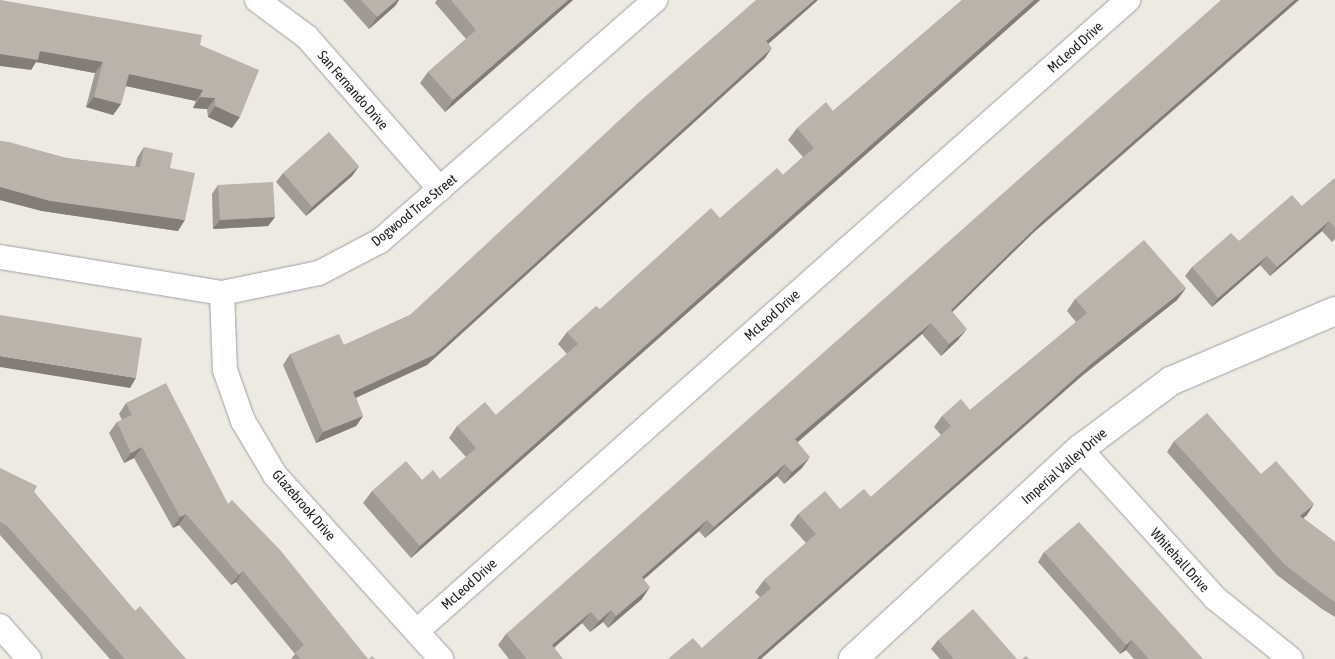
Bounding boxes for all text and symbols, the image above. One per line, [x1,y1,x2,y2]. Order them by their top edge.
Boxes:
street label: McLeod Drive [1044,18,1106,76]
street label: San Fernando Drive [314,47,392,133]
street label: Dogwood Tree Street [368,170,460,250]
street label: McLeod Drive [741,286,803,344]
street label: Imperial Valley Drive [1018,424,1110,508]
street label: Glazebrook Drive [269,466,339,544]
street label: Whitehall Drive [1147,525,1213,595]
street label: McLeod Drive [438,555,500,613]

